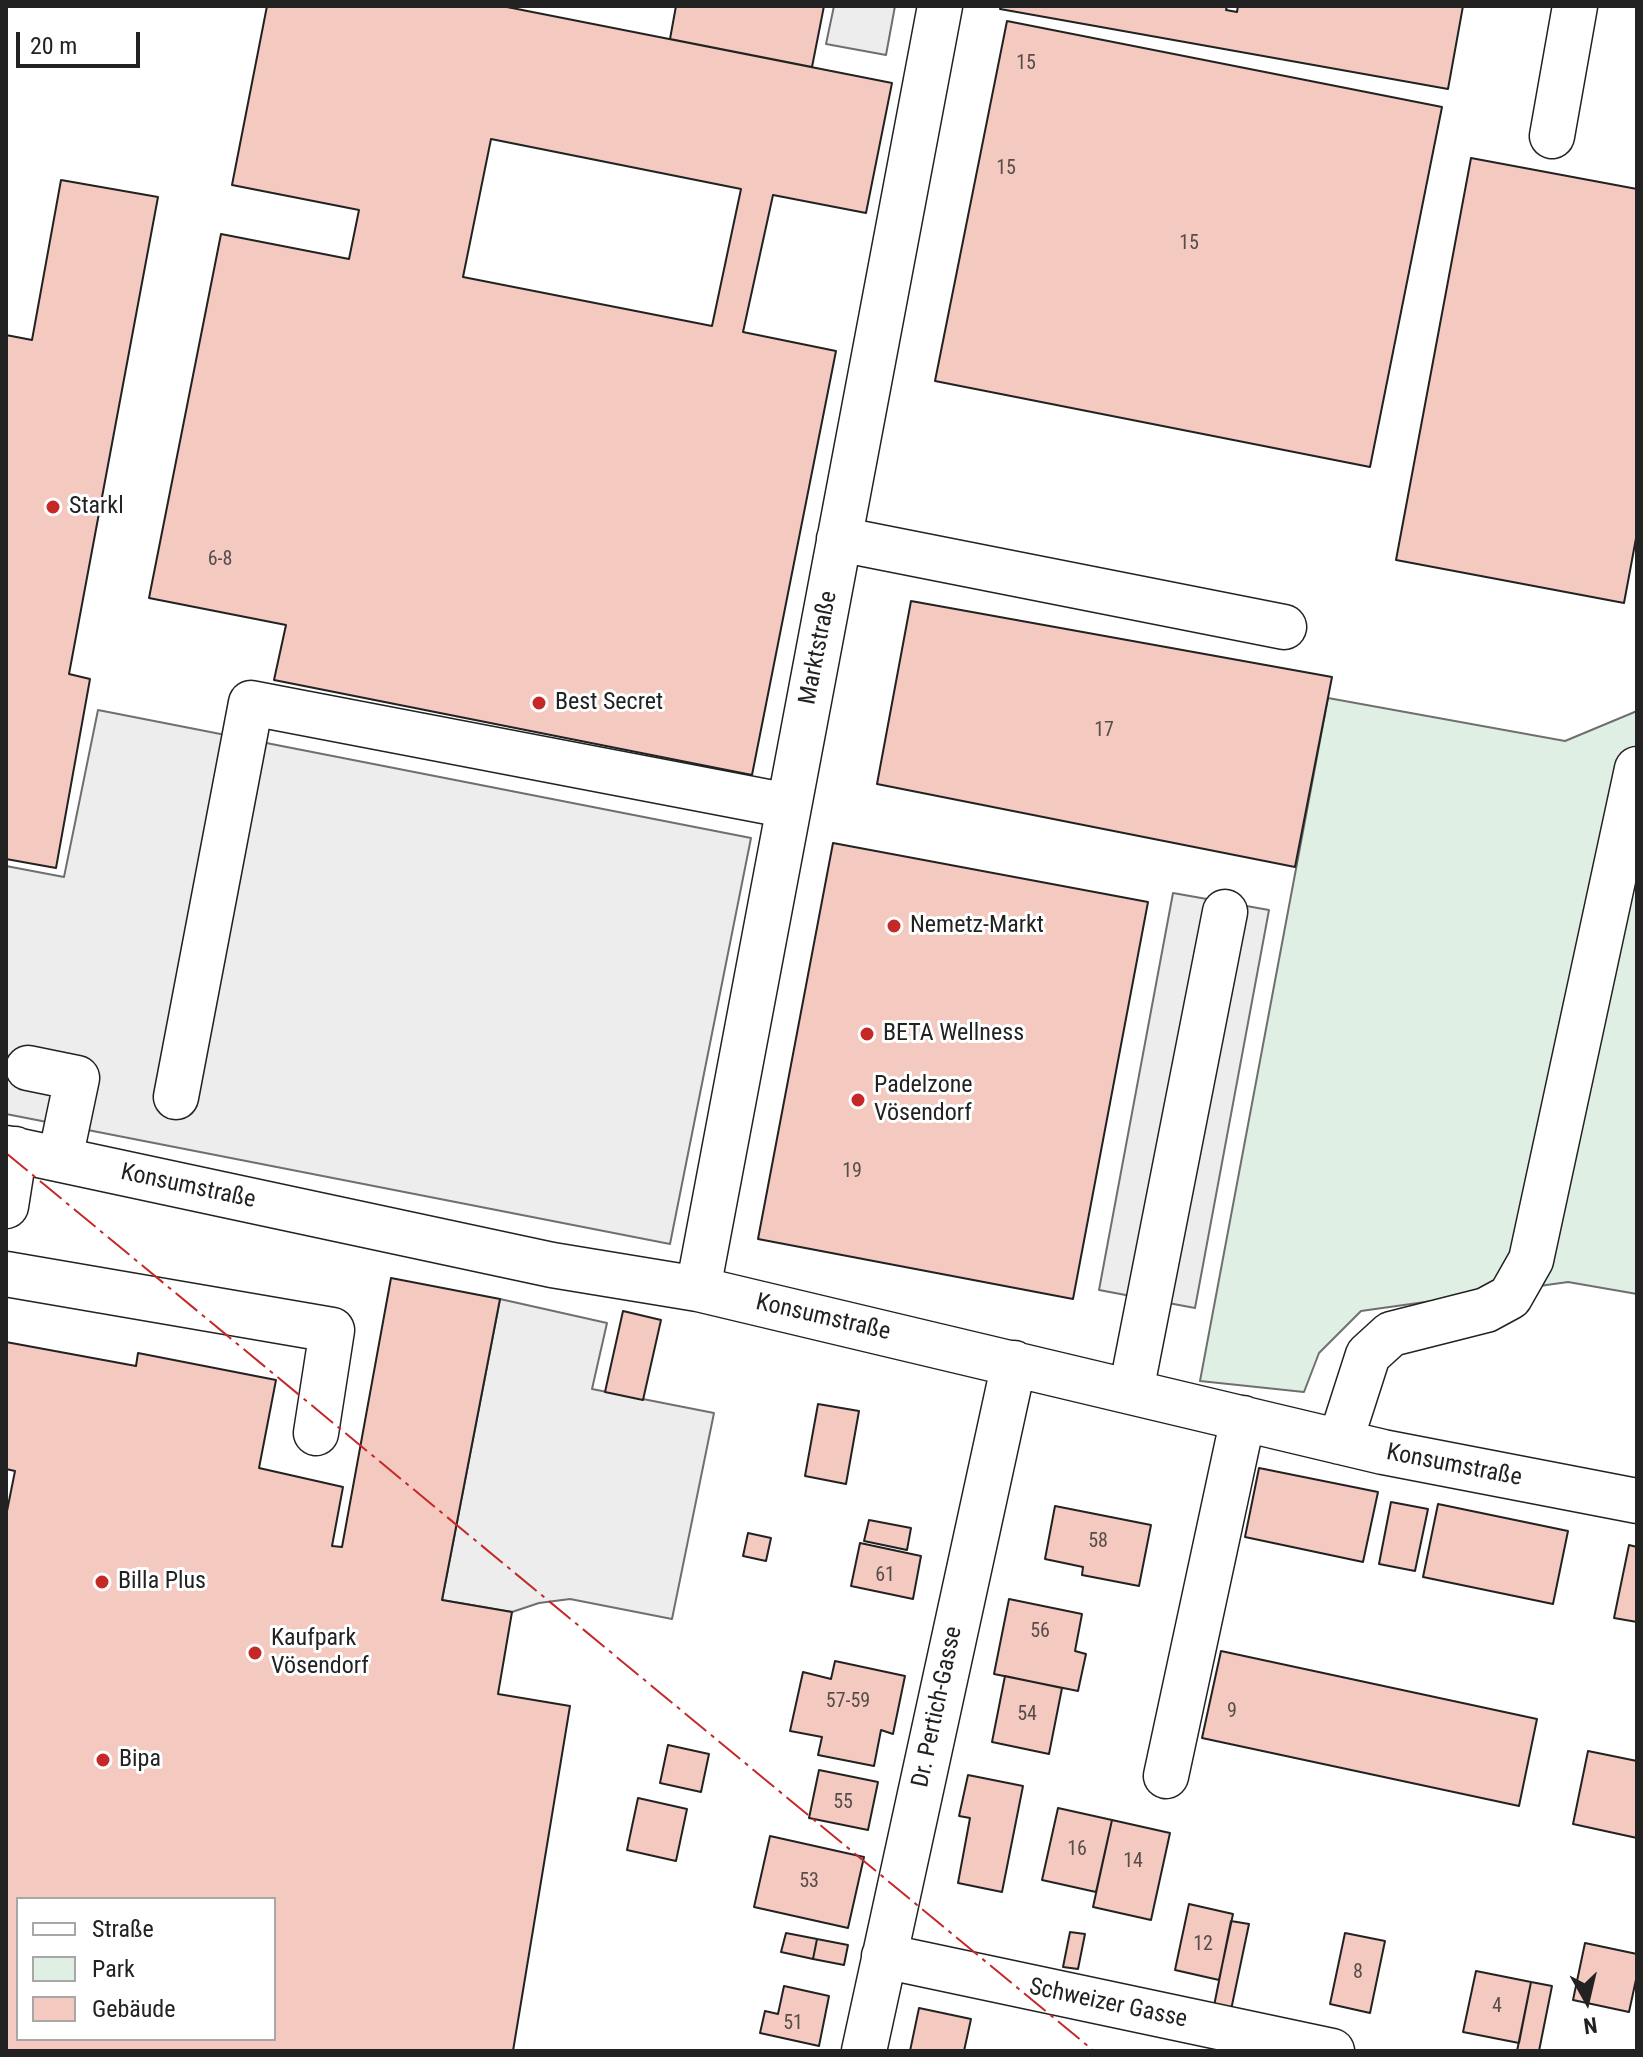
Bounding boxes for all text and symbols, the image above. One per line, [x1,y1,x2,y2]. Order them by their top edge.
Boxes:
scale bar [20,16,144,66]
text: 20 m [30,32,77,60]
house number: 15 [1016,52,1036,76]
house number: 15 [996,157,1016,181]
house number: 15 [1179,232,1199,256]
place label: Starkl [69,493,124,521]
marker: Starkl [44,498,62,516]
house number: 6-8 [208,548,232,572]
street label: Marktstraße [794,589,844,707]
place label: Best Secret [555,689,663,717]
marker: Best Secret [530,694,548,712]
house number: 17 [1094,719,1114,743]
place label: Nemetz-Markt [910,912,1044,940]
marker: Nemetz-Markt [885,917,903,935]
place label: BETA Wellness [883,1020,1024,1048]
marker: BETA Wellness [858,1025,876,1043]
place label: Padelzone Vösendorf [874,1072,973,1128]
marker: Padelzone Vösendorf [849,1091,867,1109]
street label: Konsumstraße [118,1159,258,1215]
house number: 19 [842,1160,862,1184]
street label: Konsumstraße [753,1289,893,1347]
street label: Konsumstraße [1384,1439,1524,1493]
house number: 58 [1088,1530,1108,1554]
house number: 61 [875,1564,895,1588]
place label: Billa Plus [118,1568,206,1596]
marker: Billa Plus [93,1573,111,1591]
house number: 56 [1030,1620,1050,1644]
street label: Dr. Pertich-Gasse [907,1624,969,1790]
place label: Kaufpark Vösendorf [271,1625,369,1681]
marker: Kaufpark Vösendorf [246,1644,264,1662]
house number: 57-59 [826,1690,870,1714]
house number: 9 [1227,1700,1237,1724]
house number: 54 [1017,1703,1037,1727]
place label: Bipa [119,1746,161,1774]
marker: Bipa [94,1751,112,1769]
house number: 55 [833,1791,853,1815]
house number: 16 [1067,1838,1087,1862]
house number: 14 [1123,1850,1143,1874]
house number: 53 [799,1870,819,1894]
legend [16,1897,276,2041]
text: Straße [92,1915,154,1943]
house number: 12 [1193,1933,1213,1957]
text: Park [92,1955,135,1983]
house number: 8 [1353,1961,1363,1985]
north arrow [1547,1961,1627,2041]
street label: Schweizer Gasse [1026,1973,1190,2035]
text: Gebäude [92,1995,176,2023]
house number: 4 [1492,1995,1502,2019]
house number: 51 [783,2012,803,2036]
text: N [1582,2012,1599,2039]

